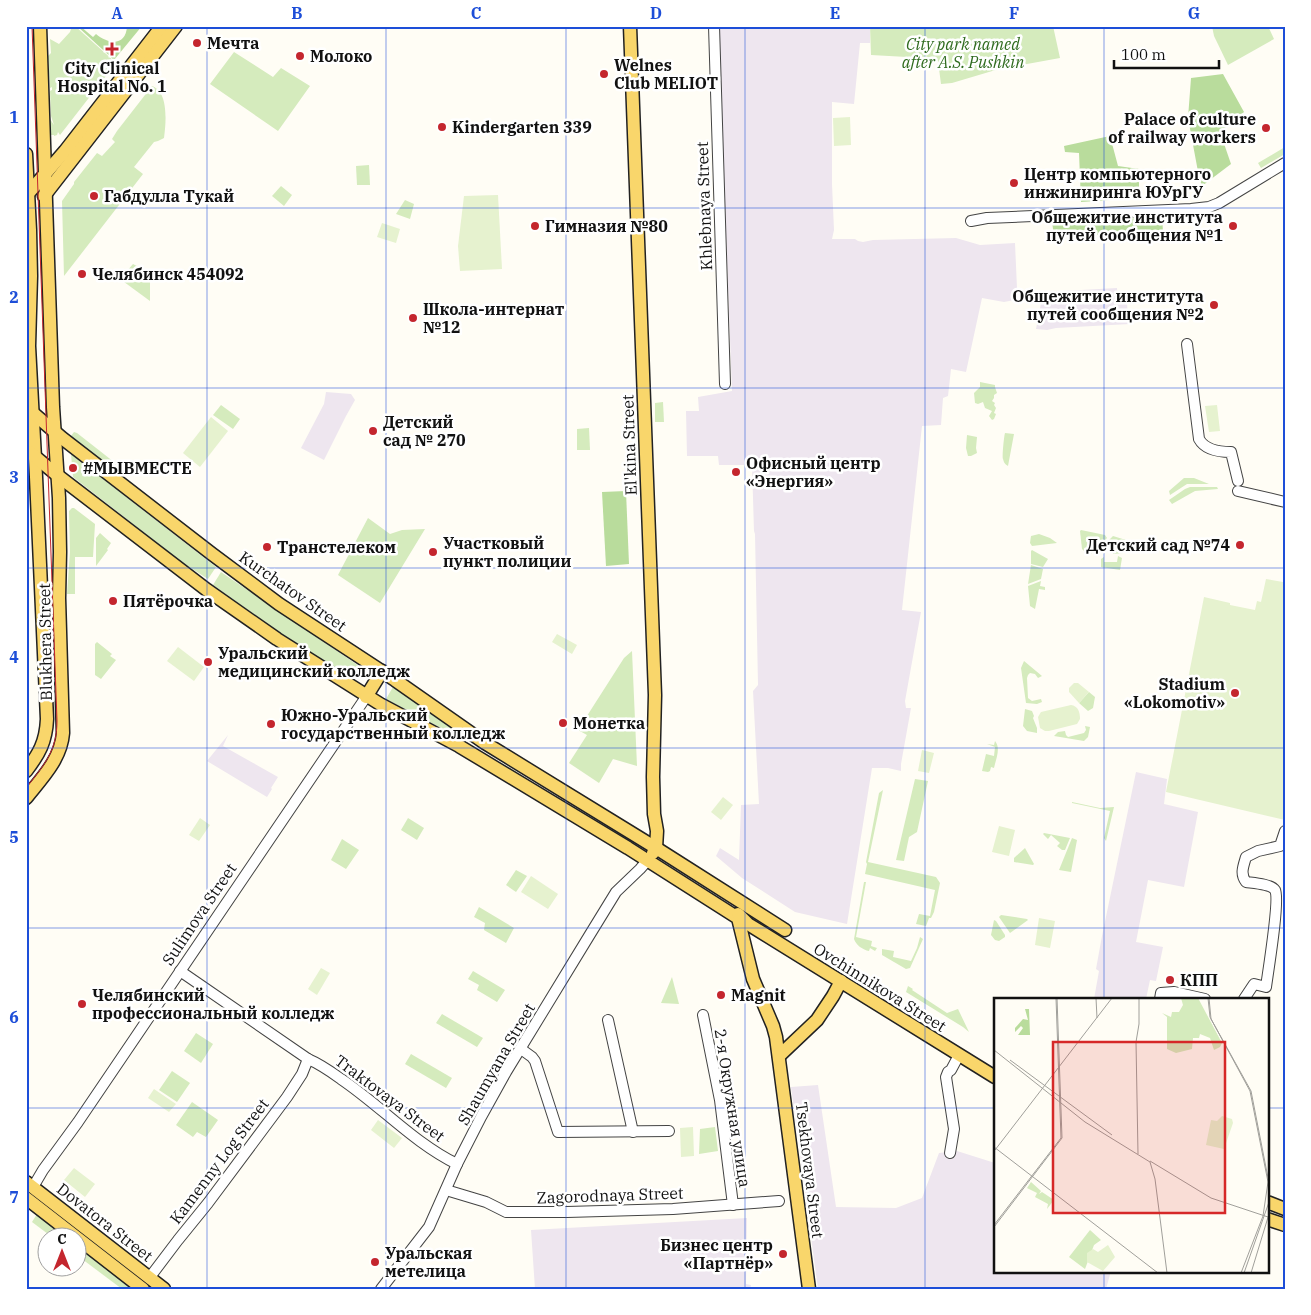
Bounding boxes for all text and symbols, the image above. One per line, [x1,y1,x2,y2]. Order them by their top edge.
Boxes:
text: A [111,3,123,23]
text: B [291,3,303,23]
text: C [471,3,481,23]
text: D [650,3,662,23]
text: E [830,3,840,23]
text: F [1009,3,1019,23]
text: G [1188,3,1200,23]
place label: Мечта [207,33,259,53]
park label: City park named after A.S. Pushkin [902,34,1024,72]
marker: Мечта [191,37,203,49]
scale bar [1114,38,1218,70]
marker: City Clinical Hospital No. 1 [105,42,119,56]
text: 100 m [1121,45,1166,64]
place label: Молоко [310,46,372,66]
marker: Молоко [294,50,306,62]
place label: Welnes Club MELIOT [614,55,718,93]
place label: City Clinical Hospital No. 1 [57,58,167,96]
marker: Welnes Club MELIOT [598,68,610,80]
text: 1 [9,107,19,127]
place label: Palace of culture of railway workers [1108,109,1256,147]
place label: Kindergarten 339 [452,117,592,137]
marker: Kindergarten 339 [436,121,448,133]
marker: Palace of culture of railway workers [1260,122,1272,134]
street label: Khlebnaya Street [692,141,716,271]
place label: Центр компьютерного инжиниринга ЮУрГУ [1024,164,1211,202]
marker: Центр компьютерного инжиниринга ЮУрГУ [1008,177,1020,189]
place label: Габдулла Тукай [104,186,234,206]
marker: Габдулла Тукай [88,190,100,202]
place label: Общежитие института путей сообщения №1 [1031,207,1223,245]
place label: Гимназия №80 [545,216,668,236]
marker: Гимназия №80 [529,220,541,232]
marker: Общежитие института путей сообщения №1 [1227,220,1239,232]
place label: Челябинск 454092 [92,264,244,284]
marker: Челябинск 454092 [76,268,88,280]
place label: Общежитие института путей сообщения №2 [1012,286,1204,324]
text: 2 [9,287,19,307]
place label: Школа-интернат №12 [423,299,565,337]
marker: Общежитие института путей сообщения №2 [1208,299,1220,311]
marker: Школа-интернат №12 [407,312,419,324]
street label: El'kina Street [617,394,641,496]
place label: Детский сад № 270 [383,412,466,450]
marker: Детский сад № 270 [367,425,379,437]
place label: Офисный центр «Энергия» [746,453,881,491]
place label: #МЫВМЕСТЕ [83,458,192,478]
marker: #МЫВМЕСТЕ [67,462,79,474]
marker: Офисный центр «Энергия» [730,466,742,478]
text: 3 [9,467,19,487]
place label: Участковый пункт полиции [443,533,572,571]
place label: Детский сад №74 [1086,535,1230,555]
place label: Транстелеком [277,537,396,557]
marker: Детский сад №74 [1234,539,1246,551]
marker: Транстелеком [261,541,273,553]
marker: Участковый пункт полиции [427,546,439,558]
street label: Kurchatov Street [235,547,351,636]
street label: Blukhera Street [34,583,56,701]
place label: Пятёрочка [123,591,213,611]
marker: Пятёрочка [107,595,119,607]
place label: Уральский медицинский колледж [218,643,410,681]
text: 4 [9,647,19,667]
marker: Уральский медицинский колледж [202,656,214,668]
place label: Stadium «Lokomotiv» [1124,674,1225,712]
marker: Stadium «Lokomotiv» [1229,687,1241,699]
place label: Южно-Уральский государственный колледж [281,705,506,743]
place label: Монетка [573,713,645,733]
marker: Монетка [557,717,569,729]
marker: Южно-Уральский государственный колледж [265,718,277,730]
text: 5 [9,827,19,847]
street label: Sulimova Street [157,859,241,969]
street label: Ovchinnikova Street [810,938,950,1036]
place label: КПП [1180,970,1218,990]
marker: КПП [1164,974,1176,986]
place label: Челябинский профессиональный колледж [92,985,335,1023]
place label: Magnit [731,985,786,1005]
marker: Magnit [715,989,727,1001]
marker: Челябинский профессиональный колледж [76,998,88,1010]
inset map [994,998,1268,1272]
street label: Shaumyana Street [453,999,539,1129]
text: 6 [9,1007,19,1027]
street label: 2-я Окружная улица [711,1027,755,1189]
street label: Traktovaya Street [331,1050,449,1146]
street label: Kamenny Log Street [165,1094,273,1228]
street label: Tsekhovaya Street [792,1101,828,1240]
street label: Dovatora Street [53,1178,157,1266]
street label: Zagorodnaya Street [536,1182,684,1208]
text: 7 [9,1187,19,1207]
north arrow [38,1228,88,1278]
text: С [57,1230,67,1248]
place label: Бизнес центр «Партнёр» [660,1235,773,1273]
place label: Уральская метелица [385,1243,472,1281]
marker: Бизнес центр «Партнёр» [777,1248,789,1260]
marker: Уральская метелица [369,1256,381,1268]

